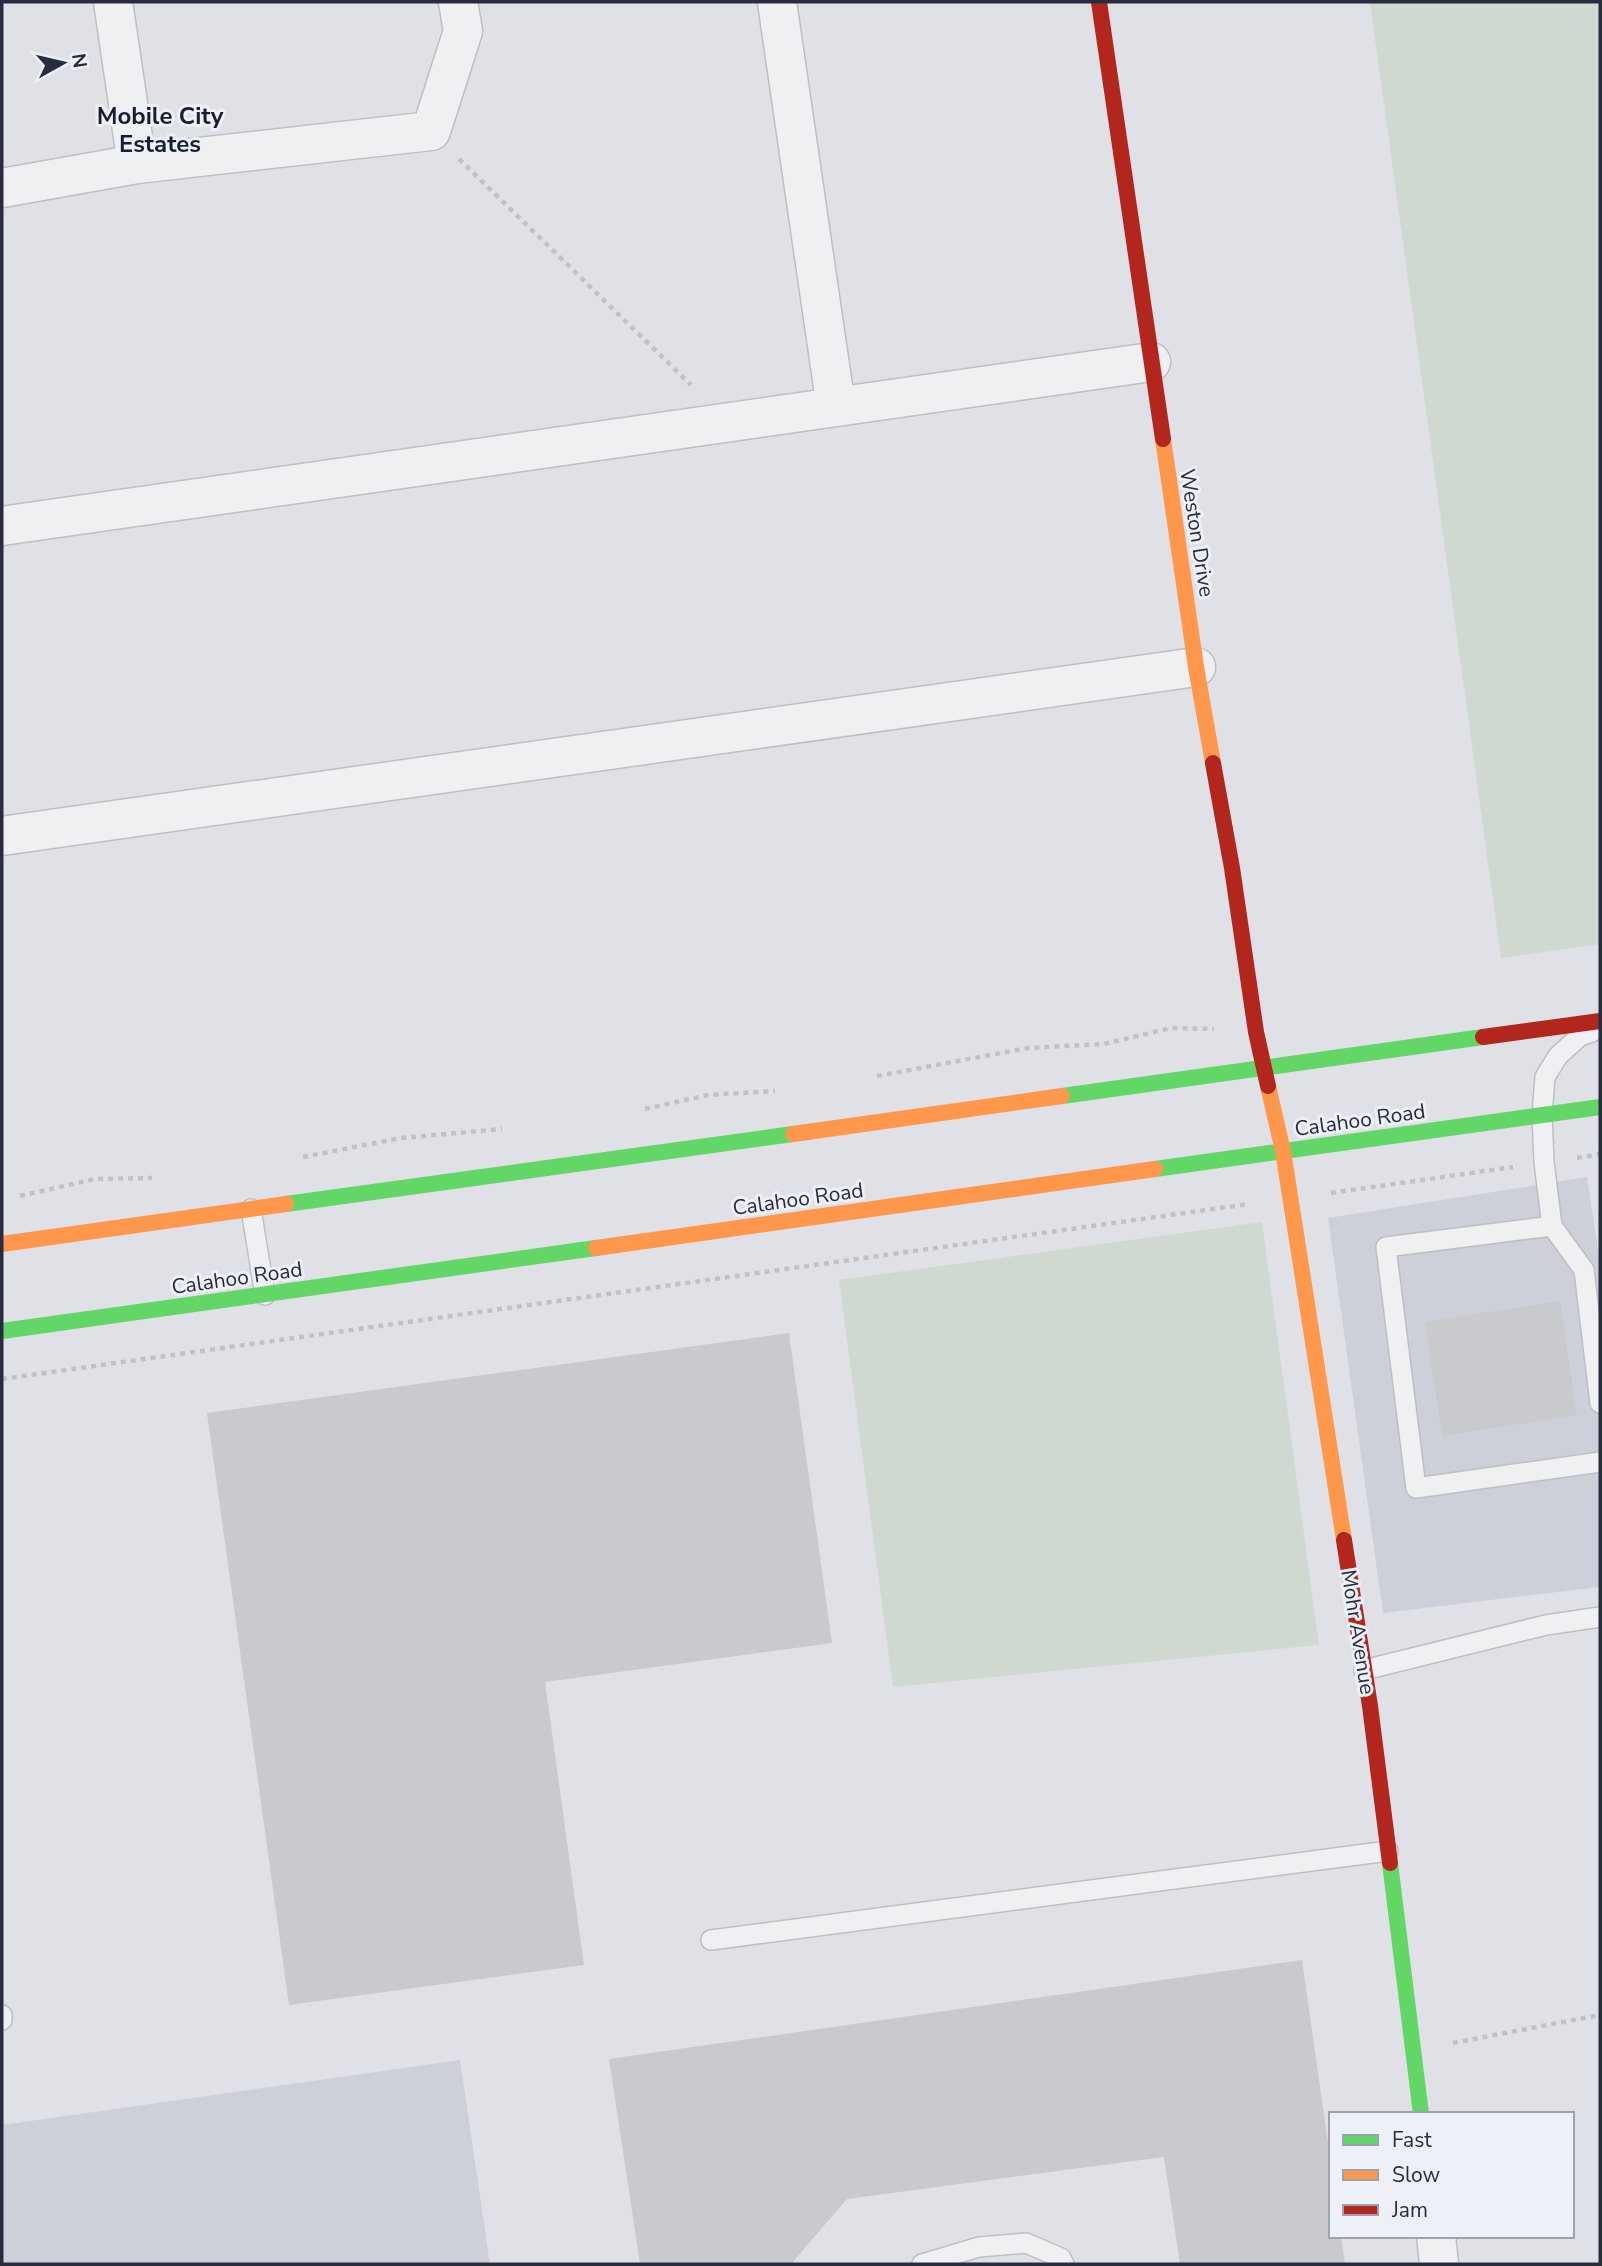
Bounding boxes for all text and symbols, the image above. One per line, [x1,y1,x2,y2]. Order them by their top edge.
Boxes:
north arrow [28,28,98,98]
text: N [65,52,93,70]
district label: Mobile City Estates [97,100,224,160]
street label: Weston Drive [1173,467,1221,599]
street label: Calahoo Road [1293,1097,1427,1143]
street label: Calahoo Road [731,1176,865,1222]
street label: Calahoo Road [170,1255,304,1301]
street label: Mohr Avenue [1334,1568,1382,1696]
legend [1329,2112,1574,2238]
text: Fast [1392,2126,1432,2154]
text: Slow [1392,2161,1441,2189]
text: Jam [1391,2196,1428,2224]

